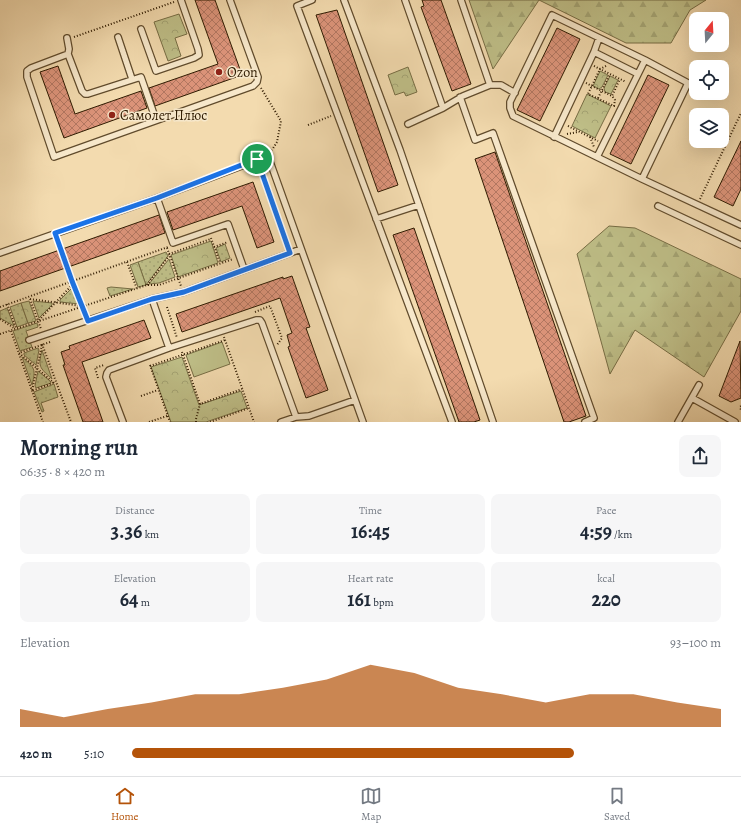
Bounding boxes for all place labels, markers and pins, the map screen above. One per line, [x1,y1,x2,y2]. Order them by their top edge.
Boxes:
place label: Ozon [227,63,258,82]
marker: Ozon [214,67,224,77]
place label: Самолет Плюс [120,106,207,125]
marker: Самолет Плюс [107,110,117,120]
pin [240,142,274,176]

